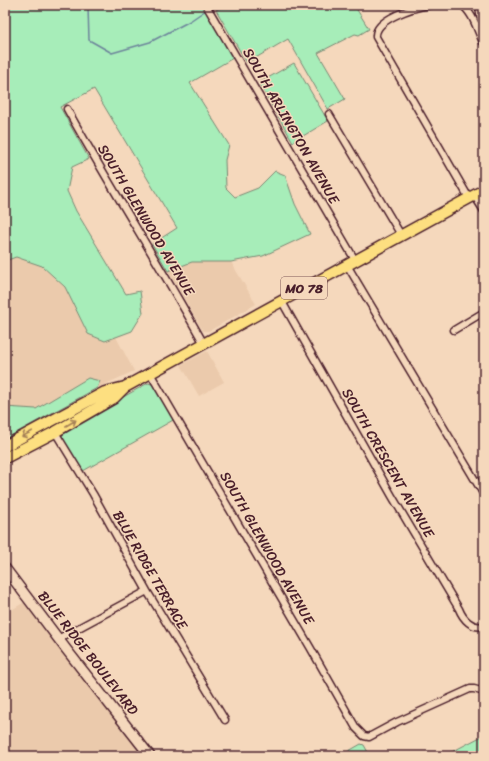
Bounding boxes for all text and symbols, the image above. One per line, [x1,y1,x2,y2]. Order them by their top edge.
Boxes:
street label: SOUTH ARLINGTON AVENUE [236,43,347,210]
street label: SOUTH GLENWOOD AVENUE [91,139,202,302]
road number: MO 78 [281,277,327,299]
street label: SOUTH CRESCENT AVENUE [335,383,442,544]
one-way arrow [65,419,77,426]
one-way arrow [21,431,33,438]
street label: SOUTH GLENWOOD AVENUE [213,467,322,630]
street label: BLUE RIDGE TERRACE [106,506,195,635]
street label: BLUE RIDGE BOULEVARD [31,585,145,721]

